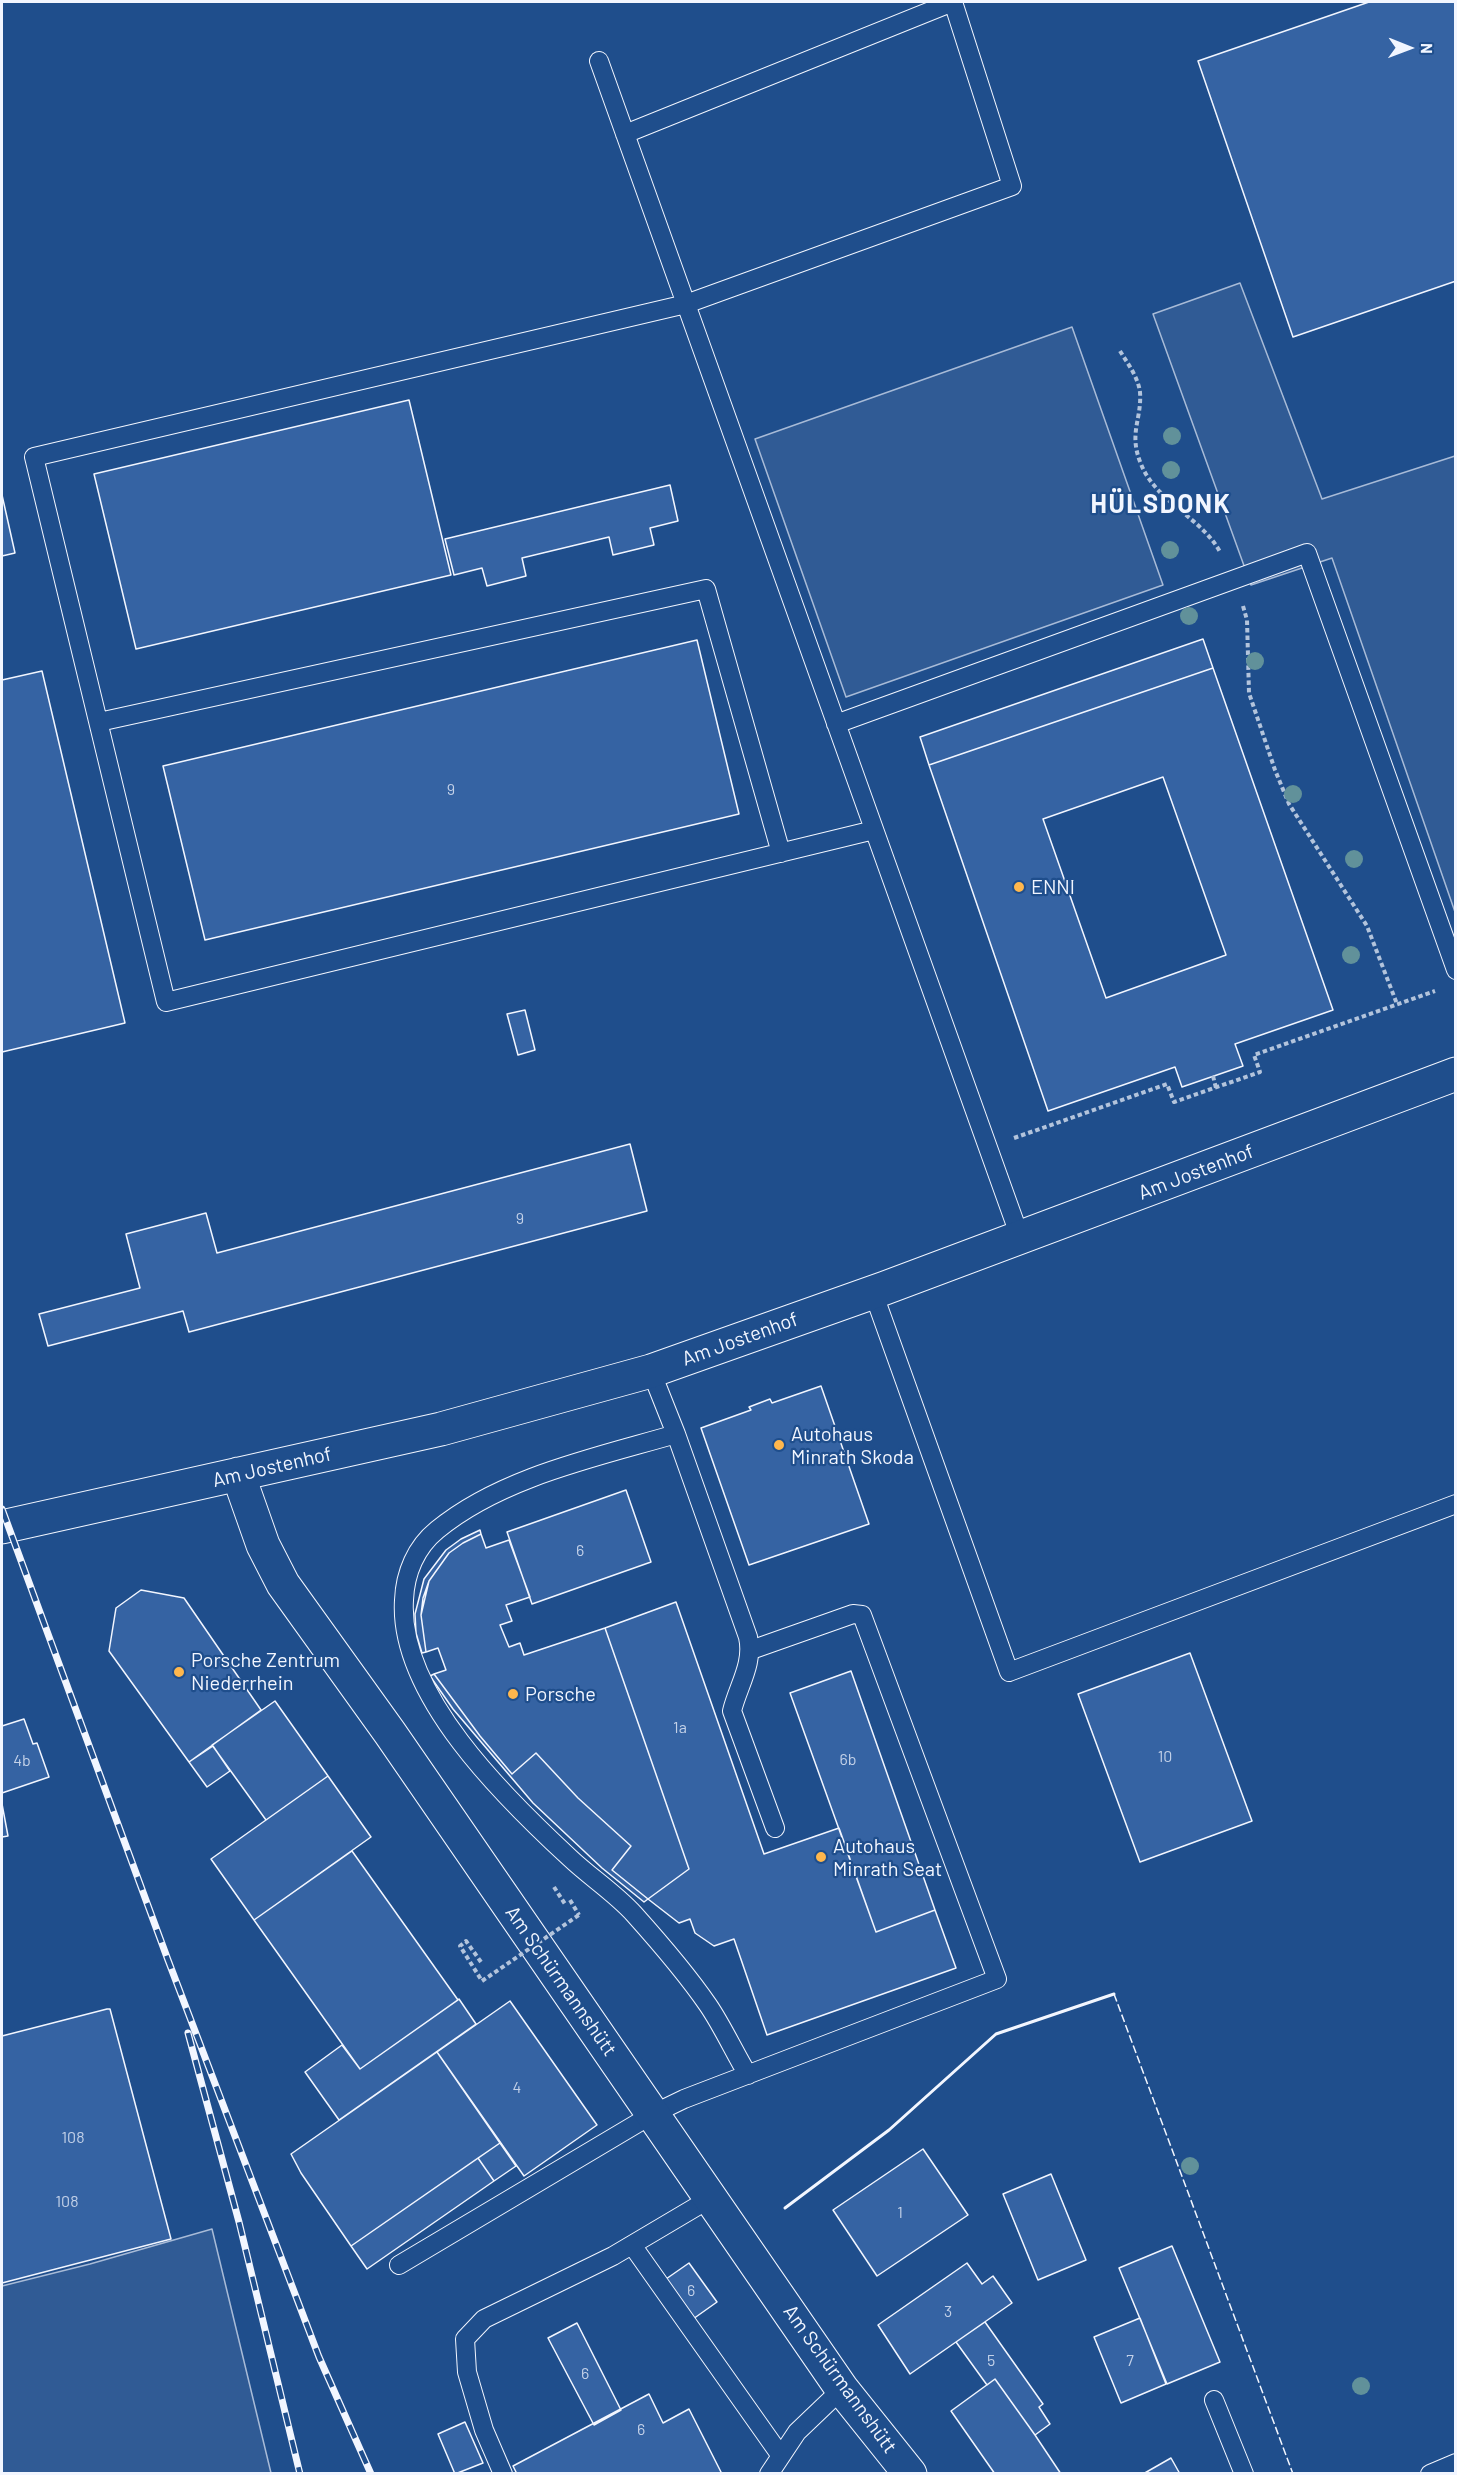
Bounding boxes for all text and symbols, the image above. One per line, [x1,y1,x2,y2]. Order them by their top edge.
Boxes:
north arrow [1379,18,1439,78]
text: N [1418,43,1437,54]
district label: HÜLSDONK [1091,488,1231,520]
house number: 9 [447,780,455,800]
place label: ENNI [1031,875,1075,899]
marker: ENNI [1012,880,1026,894]
street label: Am Jostenhof [1135,1139,1257,1205]
house number: 9 [516,1209,524,1229]
street label: Am Jostenhof [679,1307,801,1371]
place label: Autohaus Minrath Skoda [791,1422,914,1469]
marker: Autohaus Minrath Skoda [772,1438,786,1452]
street label: Am Jostenhof [210,1442,334,1492]
house number: 6 [576,1541,584,1561]
place label: Porsche Zentrum Niederrhein [191,1648,340,1695]
marker: Porsche Zentrum Niederrhein [172,1665,186,1679]
place label: Porsche [525,1682,596,1706]
marker: Porsche [506,1687,520,1701]
house number: 1a [673,1718,687,1738]
house number: 10 [1158,1747,1172,1767]
house number: 6b [840,1750,856,1770]
house number: 4b [13,1751,31,1771]
place label: Autohaus Minrath Seat [833,1834,942,1881]
marker: Autohaus Minrath Seat [814,1850,828,1864]
street label: Am Schürmannshütt [500,1901,622,2061]
house number: 4 [513,2078,521,2098]
house number: 108 [62,2128,84,2148]
house number: 108 [56,2192,78,2212]
house number: 1 [897,2203,903,2223]
house number: 6 [687,2281,695,2301]
street label: Am Schürmannshütt [778,2300,902,2458]
house number: 3 [944,2302,952,2322]
house number: 5 [987,2351,995,2371]
house number: 7 [1126,2351,1134,2371]
house number: 6 [581,2364,589,2384]
house number: 6 [637,2420,645,2440]

